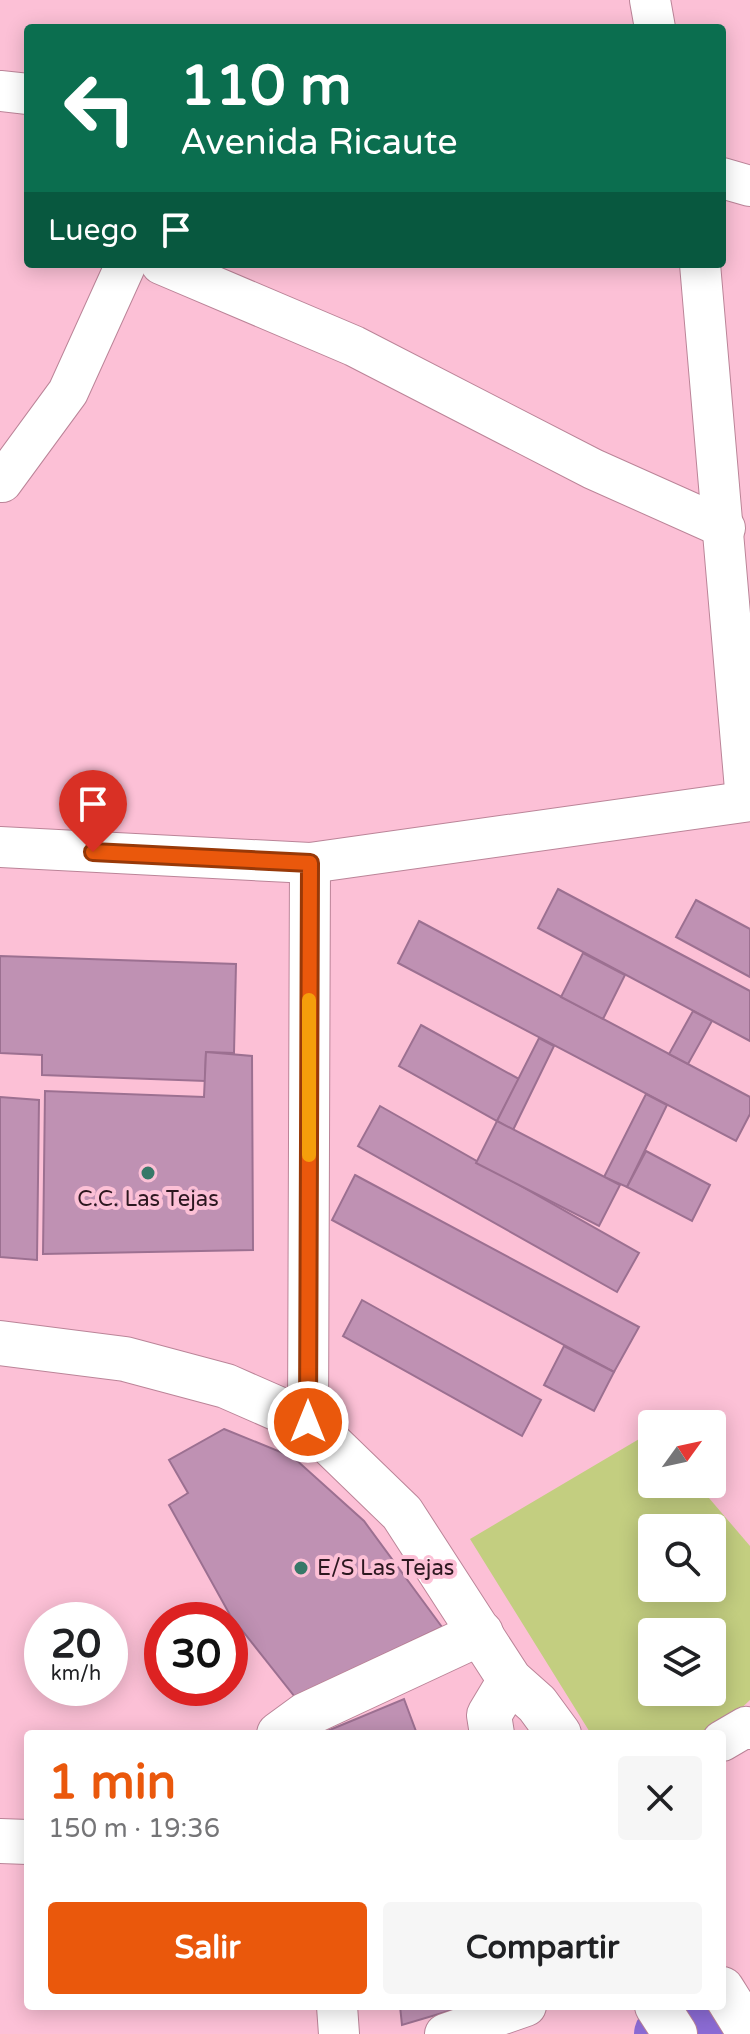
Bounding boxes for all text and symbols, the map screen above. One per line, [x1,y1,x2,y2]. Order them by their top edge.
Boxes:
text: 110 m [180,53,351,120]
icon: left [48,56,152,160]
text: Avenida Ricaute [180,121,458,164]
icon: arrive [154,208,198,252]
text: Luego [48,212,138,249]
pin [59,770,127,852]
icon: arrive [71,782,115,826]
marker: C.C. Las Tejas [139,1164,157,1182]
place label: C.C. Las Tejas [77,1186,219,1212]
position arrow [266,1380,350,1464]
north arrow [638,1410,726,1498]
map controls [638,1410,726,1706]
button: search [638,1514,726,1602]
place label: E/S Las Tejas [317,1555,454,1581]
marker: E/S Las Tejas [292,1559,310,1577]
speed limit sign: 30 [144,1602,248,1706]
button: layers [638,1618,726,1706]
text: 20 [51,1620,101,1668]
text: km/h [51,1662,101,1686]
text: 1 min [48,1754,176,1812]
button: close [618,1756,702,1840]
text: 150 m · 19:36 [48,1813,220,1844]
button: Salir [48,1902,367,1994]
button: Compartir [383,1902,702,1994]

